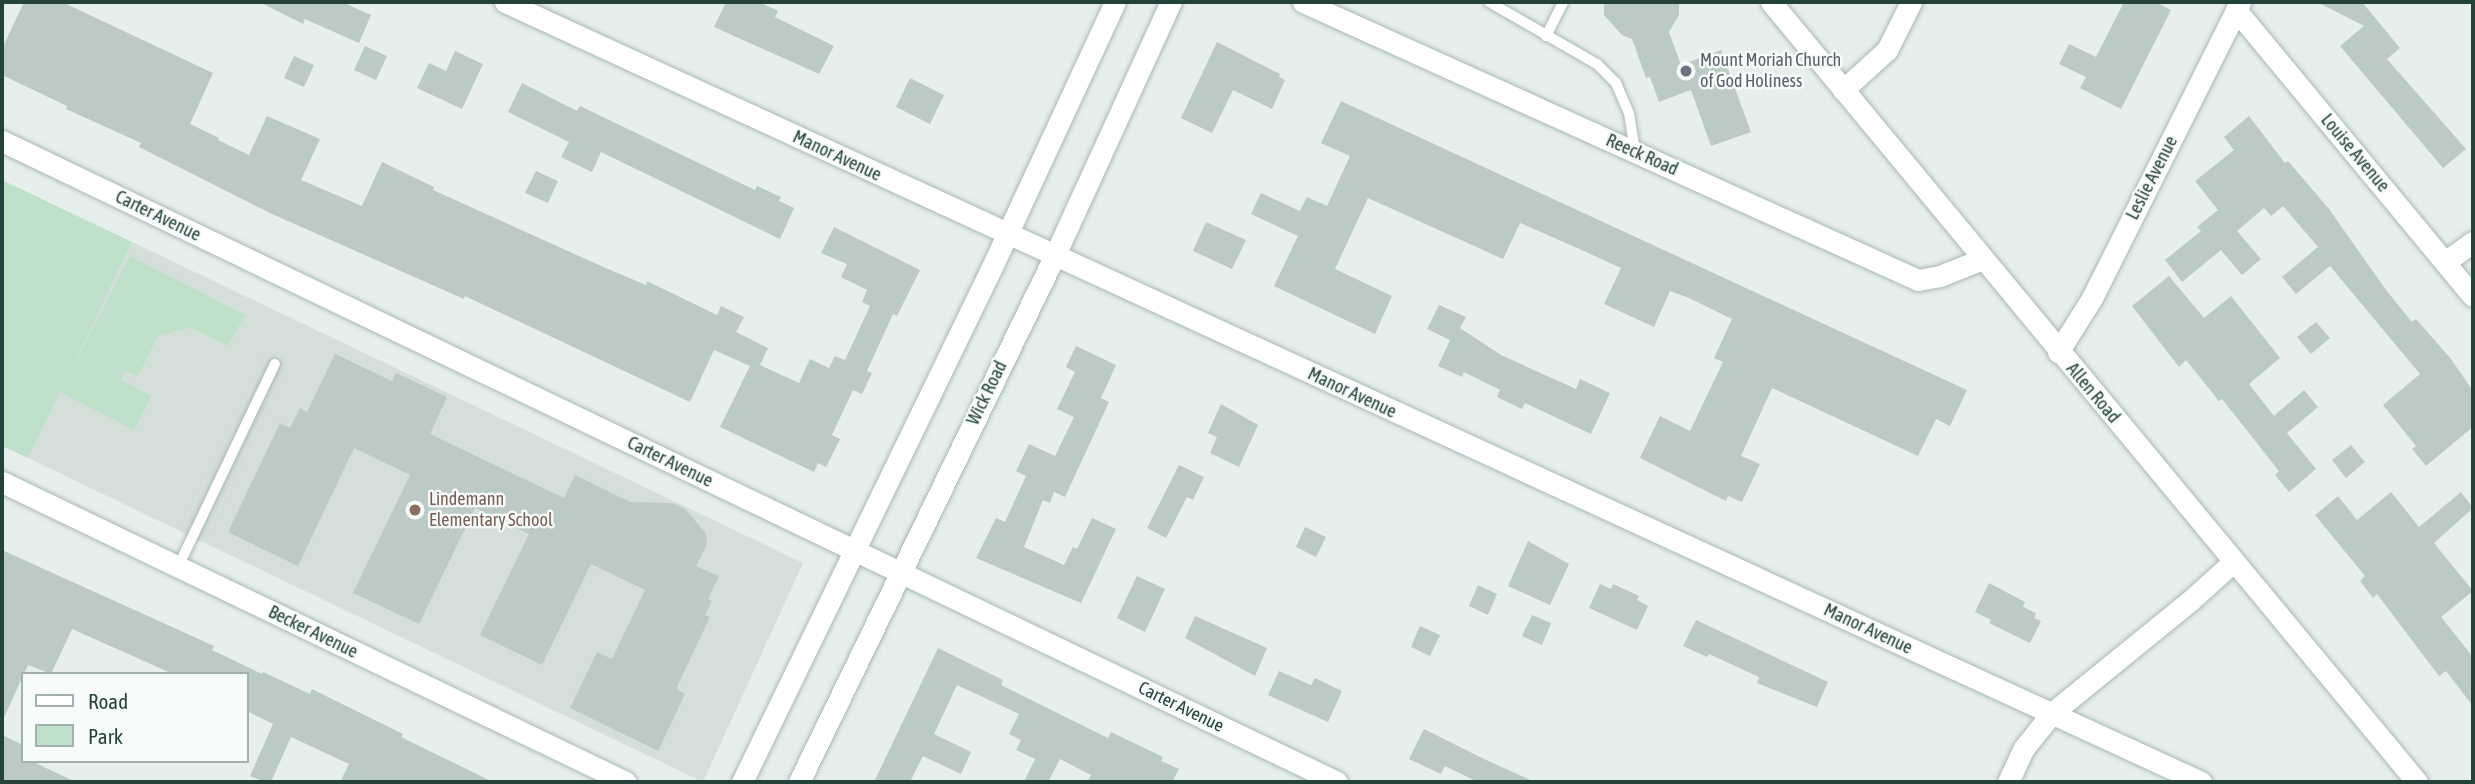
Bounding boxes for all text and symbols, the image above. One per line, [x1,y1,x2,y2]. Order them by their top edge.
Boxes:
place label: Mount Moriah Church of God Holiness [1700,50,1841,92]
marker: Mount Moriah Church of God Holiness [1678,63,1694,79]
street label: Louise Avenue [2316,110,2394,196]
street label: Manor Avenue [789,126,885,186]
street label: Reeck Road [1603,130,1681,180]
street label: Leslie Avenue [2122,133,2182,223]
street label: Carter Avenue [112,186,204,246]
street label: Wick Road [962,357,1012,429]
street label: Allen Road [2062,359,2124,427]
street label: Manor Avenue [1304,363,1400,423]
street label: Carter Avenue [624,432,716,492]
place label: Lindemann Elementary School [429,489,553,532]
marker: Lindemann Elementary School [407,502,423,518]
street label: Manor Avenue [1820,599,1916,659]
street label: Becker Avenue [265,601,361,663]
legend [21,672,248,763]
street label: Carter Avenue [1135,677,1227,737]
text: Road [88,689,128,713]
text: Park [88,724,123,748]

